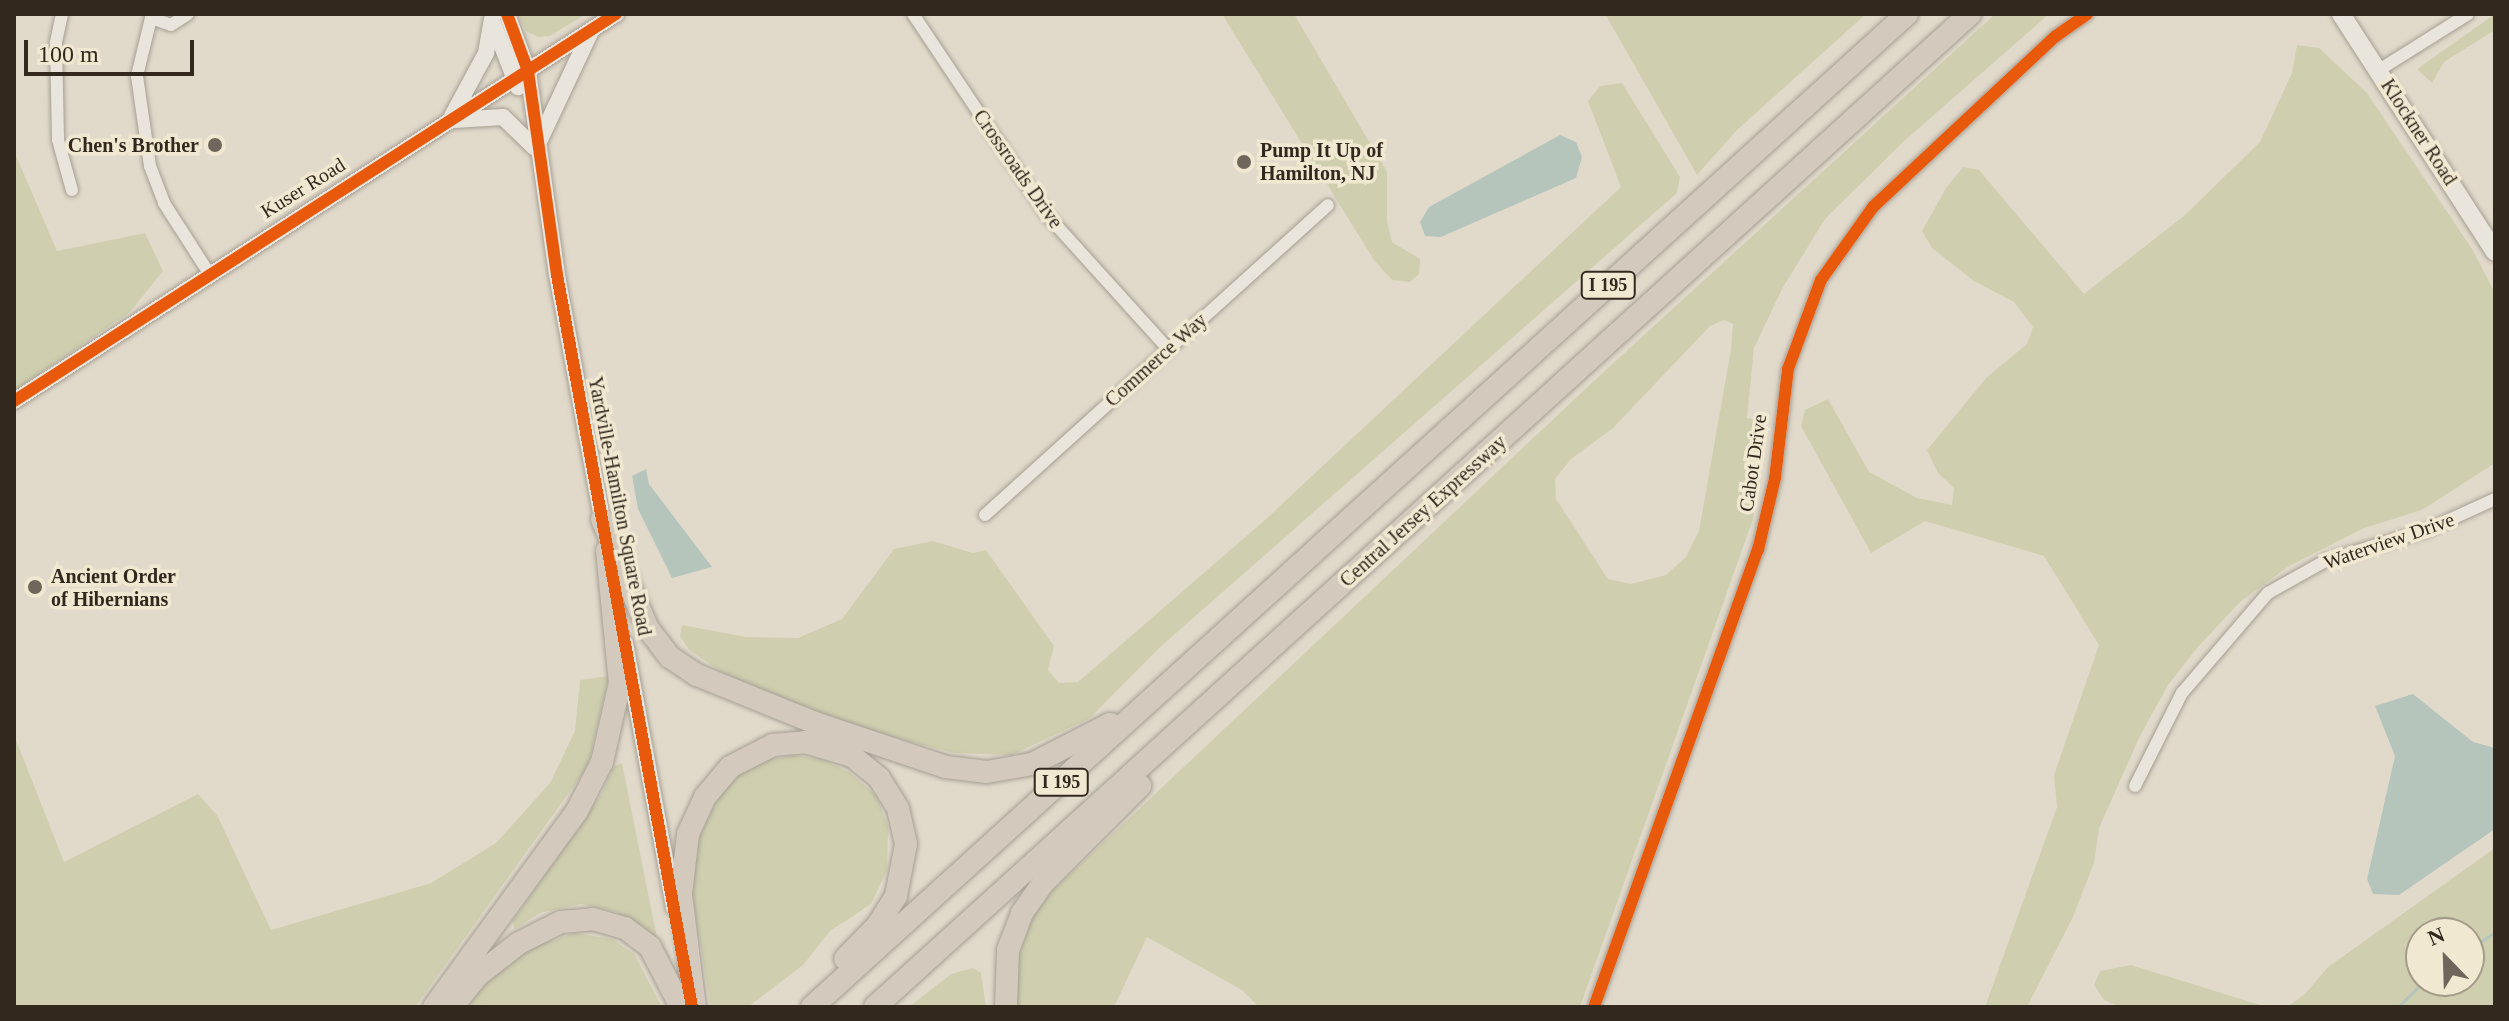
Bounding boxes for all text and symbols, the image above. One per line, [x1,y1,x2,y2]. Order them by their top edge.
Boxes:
scale bar [28,24,198,74]
text: 100 m [38,41,99,67]
street label: Klockner Road [2376,74,2462,190]
street label: Crossroads Drive [968,105,1068,233]
place label: Chen's Brother [68,133,199,157]
marker: Chen's Brother [206,136,224,154]
place label: Pump It Up of Hamilton, NJ [1260,138,1383,185]
street label: Kuser Road [256,153,350,223]
marker: Pump It Up of Hamilton, NJ [1235,153,1253,171]
road number: I 195 [1580,271,1636,299]
street label: Commerce Way [1100,308,1212,412]
street label: Yardville-Hamilton Square Road [583,374,657,638]
street label: Cabot Drive [1734,413,1772,513]
street label: Central Jersey Expressway [1335,430,1511,592]
street label: Waterview Drive [2320,507,2458,575]
place label: Ancient Order of Hibernians [51,564,176,611]
marker: Ancient Order of Hibernians [26,578,44,596]
road number: I 195 [1033,768,1089,796]
north arrow [2405,917,2485,997]
text: N [2424,922,2448,951]

